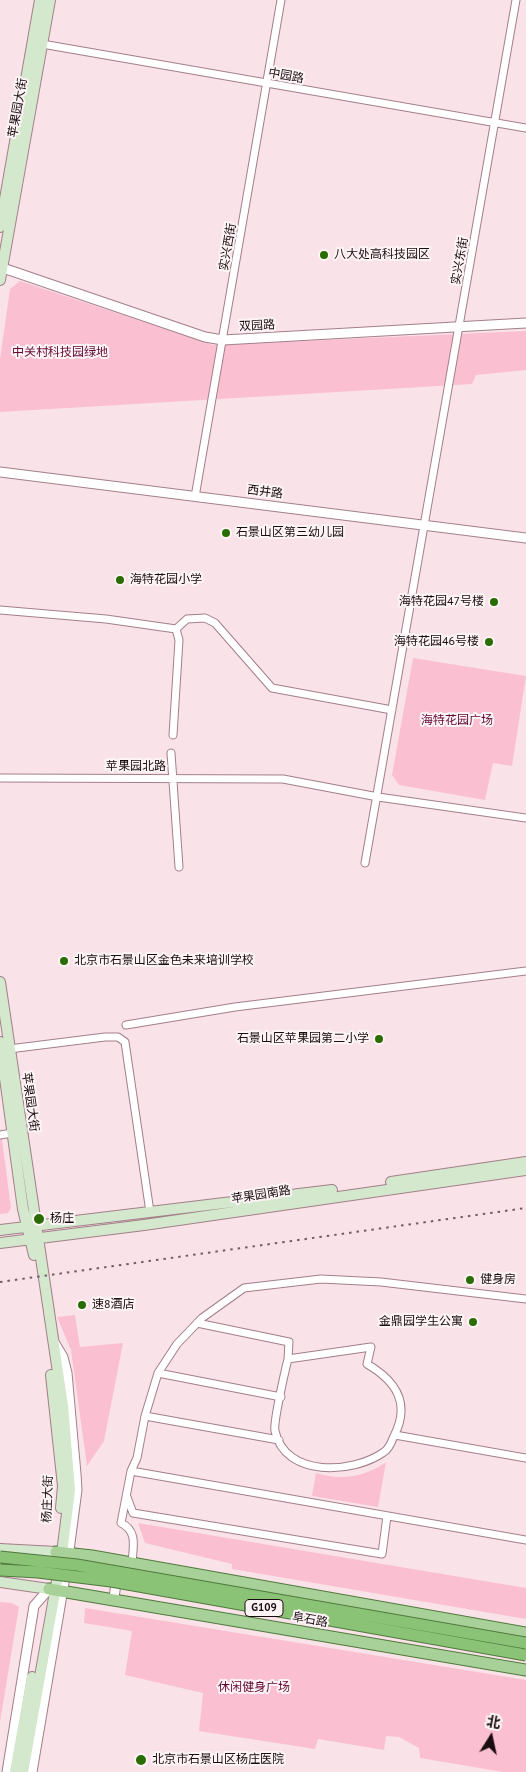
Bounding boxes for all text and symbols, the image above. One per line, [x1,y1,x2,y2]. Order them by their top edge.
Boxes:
street label: 中园路 [267,66,305,86]
street label: 苹果园大街 [6,77,30,139]
street label: 实兴西街 [217,222,239,272]
street label: 实兴东街 [449,236,471,286]
place label: 八大处高科技园区 [334,248,430,262]
marker: 八大处高科技园区 [318,249,330,261]
street label: 双园路 [239,318,275,334]
park label: 中关村科技园绿地 [12,346,108,360]
street label: 西井路 [246,483,284,501]
place label: 石景山区第三幼儿园 [236,526,344,540]
marker: 石景山区第三幼儿园 [220,527,232,539]
place label: 海特花园小学 [130,573,202,587]
marker: 海特花园小学 [114,574,126,586]
place label: 海特花园47号楼 [399,595,484,609]
marker: 海特花园47号楼 [488,596,500,608]
place label: 海特花园46号楼 [394,635,479,649]
marker: 海特花园46号楼 [483,636,495,648]
park label: 海特花园广场 [421,714,493,728]
street label: 苹果园北路 [106,760,166,774]
place label: 北京市石景山区金色未来培训学校 [74,954,254,968]
marker: 北京市石景山区金色未来培训学校 [58,955,70,967]
place label: 石景山区苹果园第二小学 [237,1032,369,1046]
marker: 石景山区苹果园第二小学 [373,1033,385,1045]
street label: 苹果园大街 [19,1071,41,1133]
street label: 苹果园南路 [230,1183,292,1207]
marker: 杨庄 [32,1212,46,1226]
place label: 杨庄 [50,1212,74,1226]
place label: 健身房 [480,1273,516,1287]
marker: 健身房 [464,1274,476,1286]
place label: 速8酒店 [92,1298,135,1312]
marker: 速8酒店 [76,1299,88,1311]
place label: 金鼎园学生公寓 [379,1315,463,1329]
marker: 金鼎园学生公寓 [467,1316,479,1328]
street label: 杨庄大街 [40,1475,56,1523]
road number: G109 [245,1600,283,1616]
street label: 阜石路 [291,1610,329,1630]
park label: 休闲健身广场 [218,1681,290,1695]
north arrow [466,1712,516,1762]
text: 北 [485,1712,502,1732]
marker: 北京市石景山区杨庄医院 [134,1753,148,1767]
place label: 北京市石景山区杨庄医院 [152,1753,284,1767]

